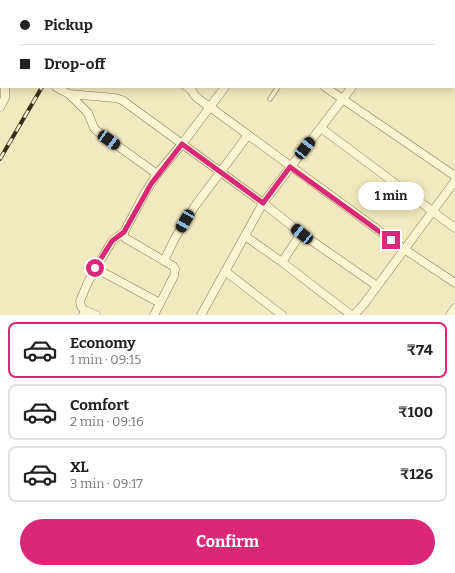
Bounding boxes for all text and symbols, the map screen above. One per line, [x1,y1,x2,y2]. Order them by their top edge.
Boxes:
text: Pickup [44,16,93,34]
text: Drop-off [44,55,105,73]
car [96,128,122,152]
car [293,135,317,161]
callout: 1 min [358,182,424,210]
text: 1 min [375,188,407,203]
car [174,208,196,234]
car [289,222,315,246]
route end [382,231,400,249]
route start [86,259,104,277]
icon: car [22,332,58,368]
text: Economy [70,334,136,352]
text: ₹74 [407,341,433,359]
text: 1 min · 09:15 [70,352,141,367]
icon: car [22,394,58,430]
text: Comfort [70,396,129,414]
text: ₹100 [398,403,433,421]
text: 2 min · 09:16 [70,414,144,429]
icon: car [22,456,58,492]
text: XL [70,458,89,476]
text: ₹126 [400,465,433,483]
text: 3 min · 09:17 [70,476,143,491]
button: Confirm [20,519,435,565]

